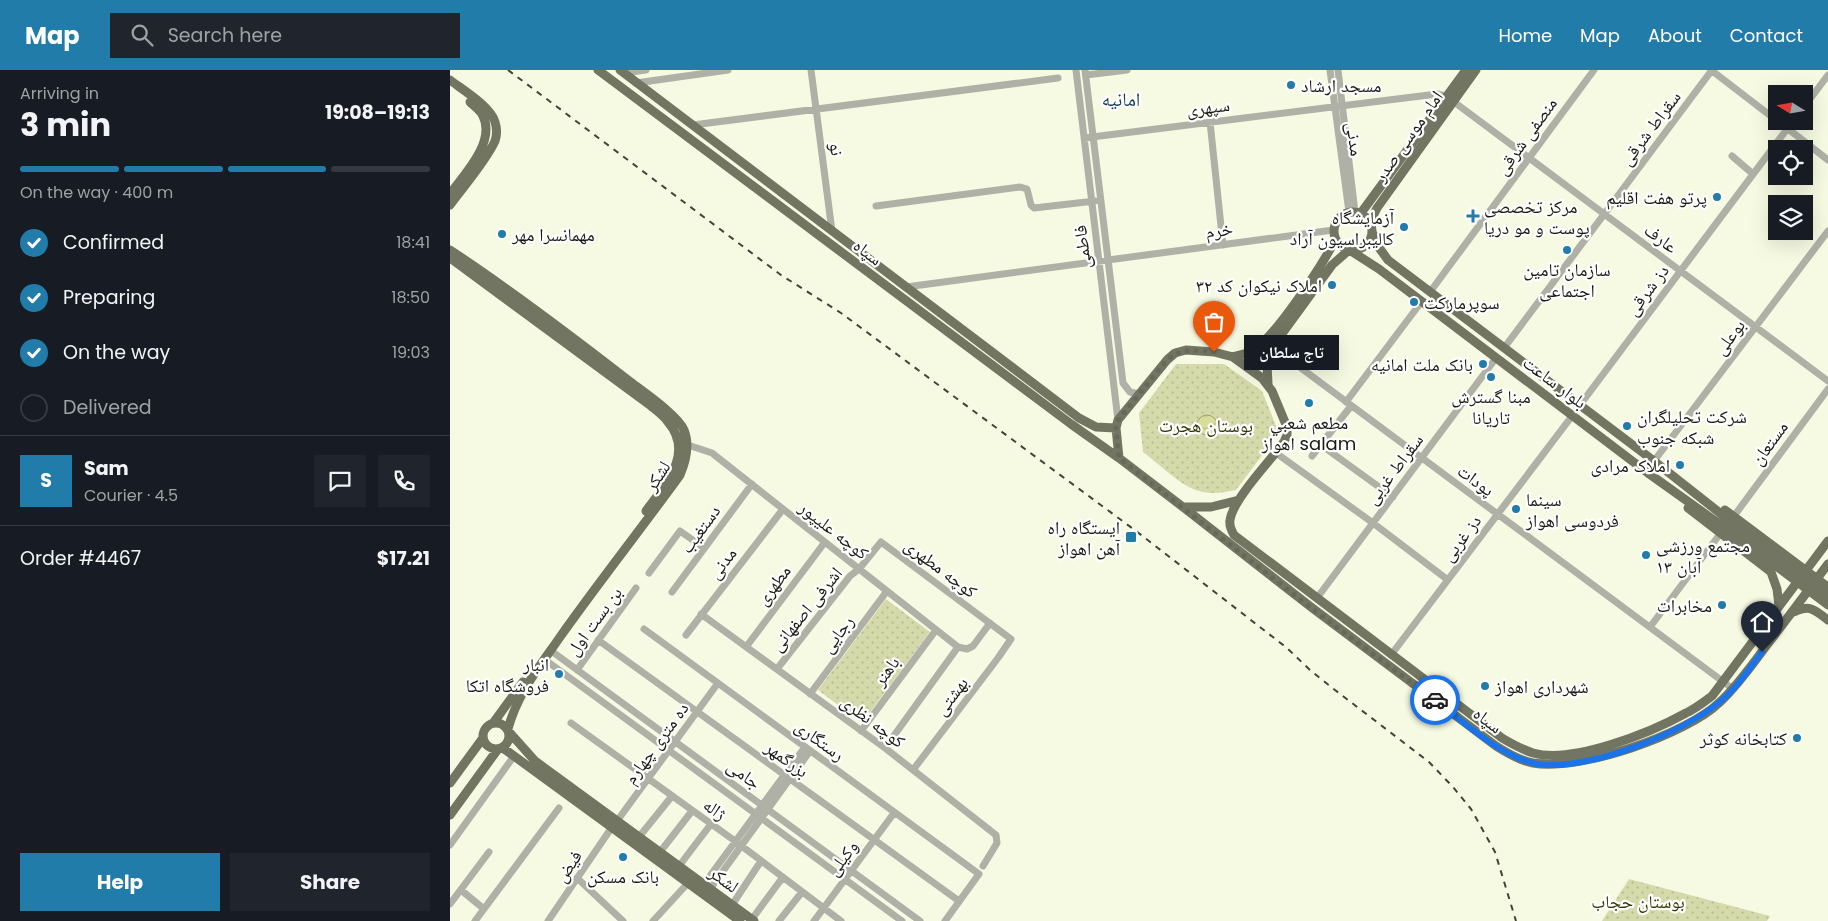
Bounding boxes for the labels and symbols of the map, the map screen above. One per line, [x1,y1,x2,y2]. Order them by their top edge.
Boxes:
place label: مسجد ارشاد [1301,73,1382,98]
marker: مسجد ارشاد [1285,79,1297,91]
street label: امام موسی صدر [1367,85,1449,187]
street label: سقراط شرقی [1614,85,1686,171]
north arrow [1768,85,1812,130]
district label: امانیه [1102,86,1140,113]
street label: سپهری [1185,92,1231,122]
street label: منصفی شرقی [1489,92,1563,180]
street label: مدنی [1340,120,1370,158]
street label: نو [824,141,850,157]
place label: پرتو هفت اقلیم [1606,185,1707,210]
marker: پرتو هفت اقلیم [1711,191,1723,203]
place label: مرکز تخصصی پوست و مو دریا [1484,194,1590,240]
place label: آزمایشگاه کالیبراسیون آراد [1290,205,1395,251]
marker: مرکز تخصصی پوست و مو دریا [1466,209,1480,223]
street label: خرم [1204,216,1234,244]
street label: عارف [1639,217,1683,259]
marker: آزمایشگاه کالیبراسیون آراد [1398,221,1410,233]
place label: مهمانسرا مهر [511,222,595,247]
street label: فاطمی [1067,224,1097,270]
marker: مهمانسرا مهر [496,228,508,240]
street label: سپاه [848,233,888,271]
marker: سازمان تامین اجتماعی [1561,244,1573,256]
place label: سازمان تامین اجتماعی [1523,257,1611,303]
street label: دز شرقی [1619,259,1675,321]
place label: املاک نیکوان کد ۳۲ [1196,273,1322,298]
marker: املاک نیکوان کد ۳۲ [1326,279,1338,291]
place label: سوپرمارکت [1424,290,1500,315]
marker: سوپرمارکت [1408,296,1420,308]
pin [1193,301,1235,352]
street label: بوعلی [1707,314,1751,360]
callout: تاج سلطان [1244,334,1339,370]
street label: بلوار ساعت [1518,350,1592,414]
place label: بانک ملت امانیه [1371,352,1473,377]
marker: بانک ملت امانیه [1477,358,1489,370]
marker: مبنا گسترش تاریانا [1485,371,1497,383]
place label: مبنا گسترش تاریانا [1451,384,1531,430]
marker: مطعم شعبي اهواز salam [1303,397,1315,409]
place label: شرکت تحلیلگران شبکه جنوب [1637,404,1747,450]
place label: مطعم شعبي اهواز salam [1261,410,1356,456]
park label: بوستان هجرت [1159,413,1253,438]
street label: مستعان [1744,416,1794,470]
marker: شرکت تحلیلگران شبکه جنوب [1621,420,1633,432]
street label: سقراط غربی [1359,428,1429,510]
place label: املاک مرادی [1590,453,1670,478]
street label: لشکر [637,456,676,497]
street label: پودات [1452,458,1500,502]
marker: املاک مرادی [1674,459,1686,471]
place label: سینما فردوسی اهواز [1525,487,1619,533]
street label: کوچه علیپور [793,494,874,565]
street label: دستغیب [674,500,726,558]
marker: سینما فردوسی اهواز [1510,503,1522,515]
street label: دز غربی [1435,509,1487,567]
place label: ایستگاه راه آهن اهواز [1048,515,1120,561]
marker: ایستگاه راه آهن اهواز [1124,530,1138,544]
street label: کوچه مطهری [900,532,983,604]
place label: مجتمع ورزشی ۱۳ آبان [1656,533,1750,579]
street label: مدنی [702,542,742,584]
marker: مجتمع ورزشی ۱۳ آبان [1640,549,1652,561]
street label: مطهری [750,560,796,610]
street label: اشرفی اصفهانی [764,561,848,657]
street label: بن بست اول [560,581,628,661]
place label: مخابرات [1657,593,1712,618]
marker: مخابرات [1716,599,1728,611]
pin [1741,601,1783,652]
street label: رجایی [815,610,859,658]
street label: باهنر [866,651,905,692]
place label: انبار فروشگاه اتکا [466,652,549,698]
marker: انبار فروشگاه اتکا [553,668,565,680]
street label: بهشتی [928,671,974,721]
place label: شهرداری اهواز [1494,674,1589,699]
courier [1410,675,1460,725]
marker: شهرداری اهواز [1479,680,1491,692]
street label: کوچه نظری [836,688,911,754]
street label: ده متری چهارم [618,697,694,789]
street label: سپاه [1468,701,1508,739]
street label: رستگاری [790,713,850,767]
place label: کتابخانه کوثر [1699,726,1788,751]
marker: کتابخانه کوثر [1791,732,1803,744]
street label: بزرگمهر [759,734,814,783]
street label: جامی [722,753,766,795]
street label: ژاله [698,792,732,826]
street label: وکیلی [820,835,864,881]
street label: فیض [548,845,588,887]
marker: بانک مسکن [617,851,629,863]
street label: لشکر [703,859,744,898]
place label: بانک مسکن [587,864,659,889]
park label: بوستان حجاب [1591,889,1685,914]

